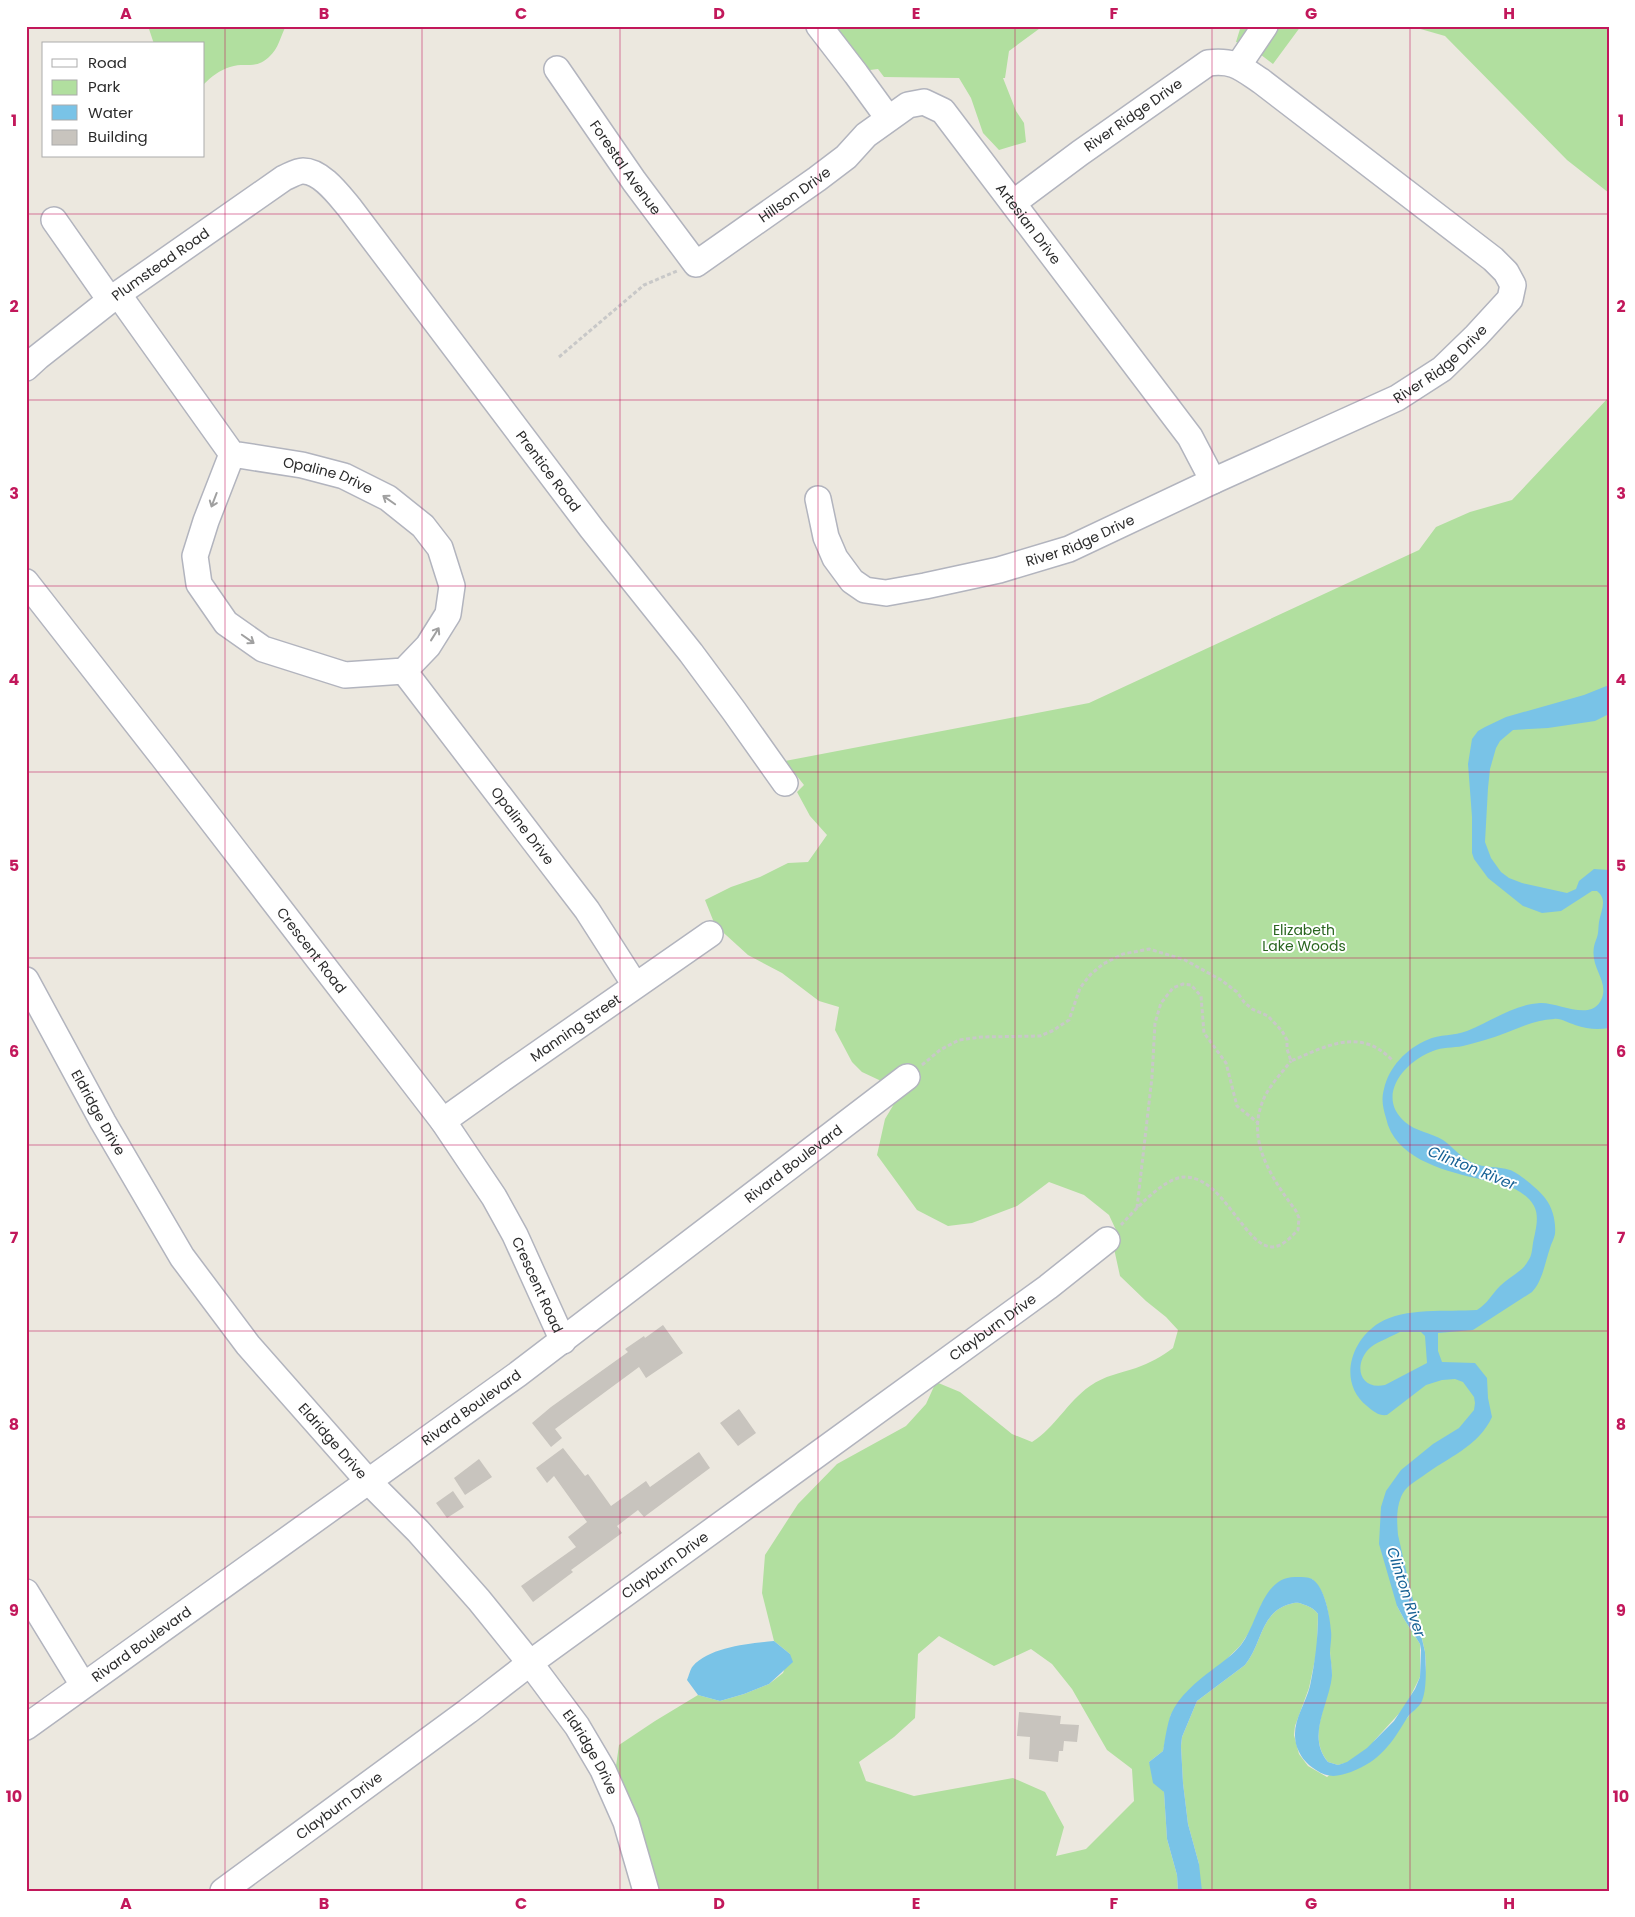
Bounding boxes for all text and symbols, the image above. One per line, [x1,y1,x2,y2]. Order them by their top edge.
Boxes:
text: A [120,2,132,25]
text: B [319,2,329,25]
text: C [515,2,527,25]
text: D [713,2,725,25]
text: E [912,2,920,25]
text: F [1110,2,1119,25]
text: G [1305,2,1317,25]
text: H [1503,2,1515,25]
legend [42,42,205,158]
text: Road [88,52,127,73]
street label: River Ridge Drive [1080,73,1186,156]
text: Park [88,76,120,97]
text: Water [88,102,134,123]
text: 1 [11,109,17,132]
text: 1 [1618,109,1624,132]
street label: Forestal Avenue [585,116,666,219]
text: Building [88,126,148,147]
street label: Hillson Drive [754,162,835,227]
street label: Artesian Drive [991,179,1066,269]
street label: Plumstead Road [107,223,213,305]
text: 2 [9,295,19,318]
text: 2 [1616,295,1626,318]
street label: River Ridge Drive [1389,320,1492,408]
street label: Prentice Road [511,426,586,516]
street label: Opaline Drive [282,452,376,499]
text: 3 [9,482,19,505]
text: 3 [1616,482,1626,505]
one-way arrow [209,491,218,507]
one-way arrow [382,495,396,505]
street label: River Ridge Drive [1023,509,1138,571]
one-way arrow [430,627,441,641]
one-way arrow [241,634,255,644]
text: 4 [9,668,20,691]
text: 4 [1616,668,1627,691]
street label: Opaline Drive [486,783,559,869]
text: 5 [9,854,19,877]
text: 5 [1616,854,1626,877]
street label: Crescent Road [272,903,351,997]
park label: Elizabeth Lake Woods [1262,920,1346,956]
street label: Manning Street [526,989,625,1066]
text: 6 [9,1040,19,1063]
text: 6 [1616,1040,1626,1063]
street label: Eldridge Drive [66,1066,131,1159]
street label: Rivard Boulevard [740,1120,847,1208]
water label: Clinton River [1425,1140,1520,1195]
text: 7 [10,1226,19,1249]
text: 7 [1617,1226,1626,1249]
street label: Crescent Road [507,1233,568,1336]
street label: Clayburn Drive [945,1289,1040,1366]
street label: Rivard Boulevard [417,1365,525,1450]
street label: Eldridge Drive [294,1399,372,1484]
text: 8 [9,1413,19,1436]
text: 8 [1616,1413,1626,1436]
street label: Clayburn Drive [617,1527,713,1604]
water label: Clinton River [1382,1544,1431,1640]
text: 9 [9,1599,19,1622]
text: 9 [1616,1599,1626,1622]
street label: Rivard Boulevard [87,1602,195,1687]
street label: Eldridge Drive [558,1705,623,1798]
street label: Clayburn Drive [292,1767,387,1844]
text: 10 [6,1785,22,1808]
text: 10 [1613,1785,1629,1808]
text: A [120,1892,132,1915]
text: B [319,1892,329,1915]
text: C [515,1892,527,1915]
text: D [713,1892,725,1915]
text: E [912,1892,920,1915]
text: F [1110,1892,1119,1915]
text: G [1305,1892,1317,1915]
text: H [1503,1892,1515,1915]

